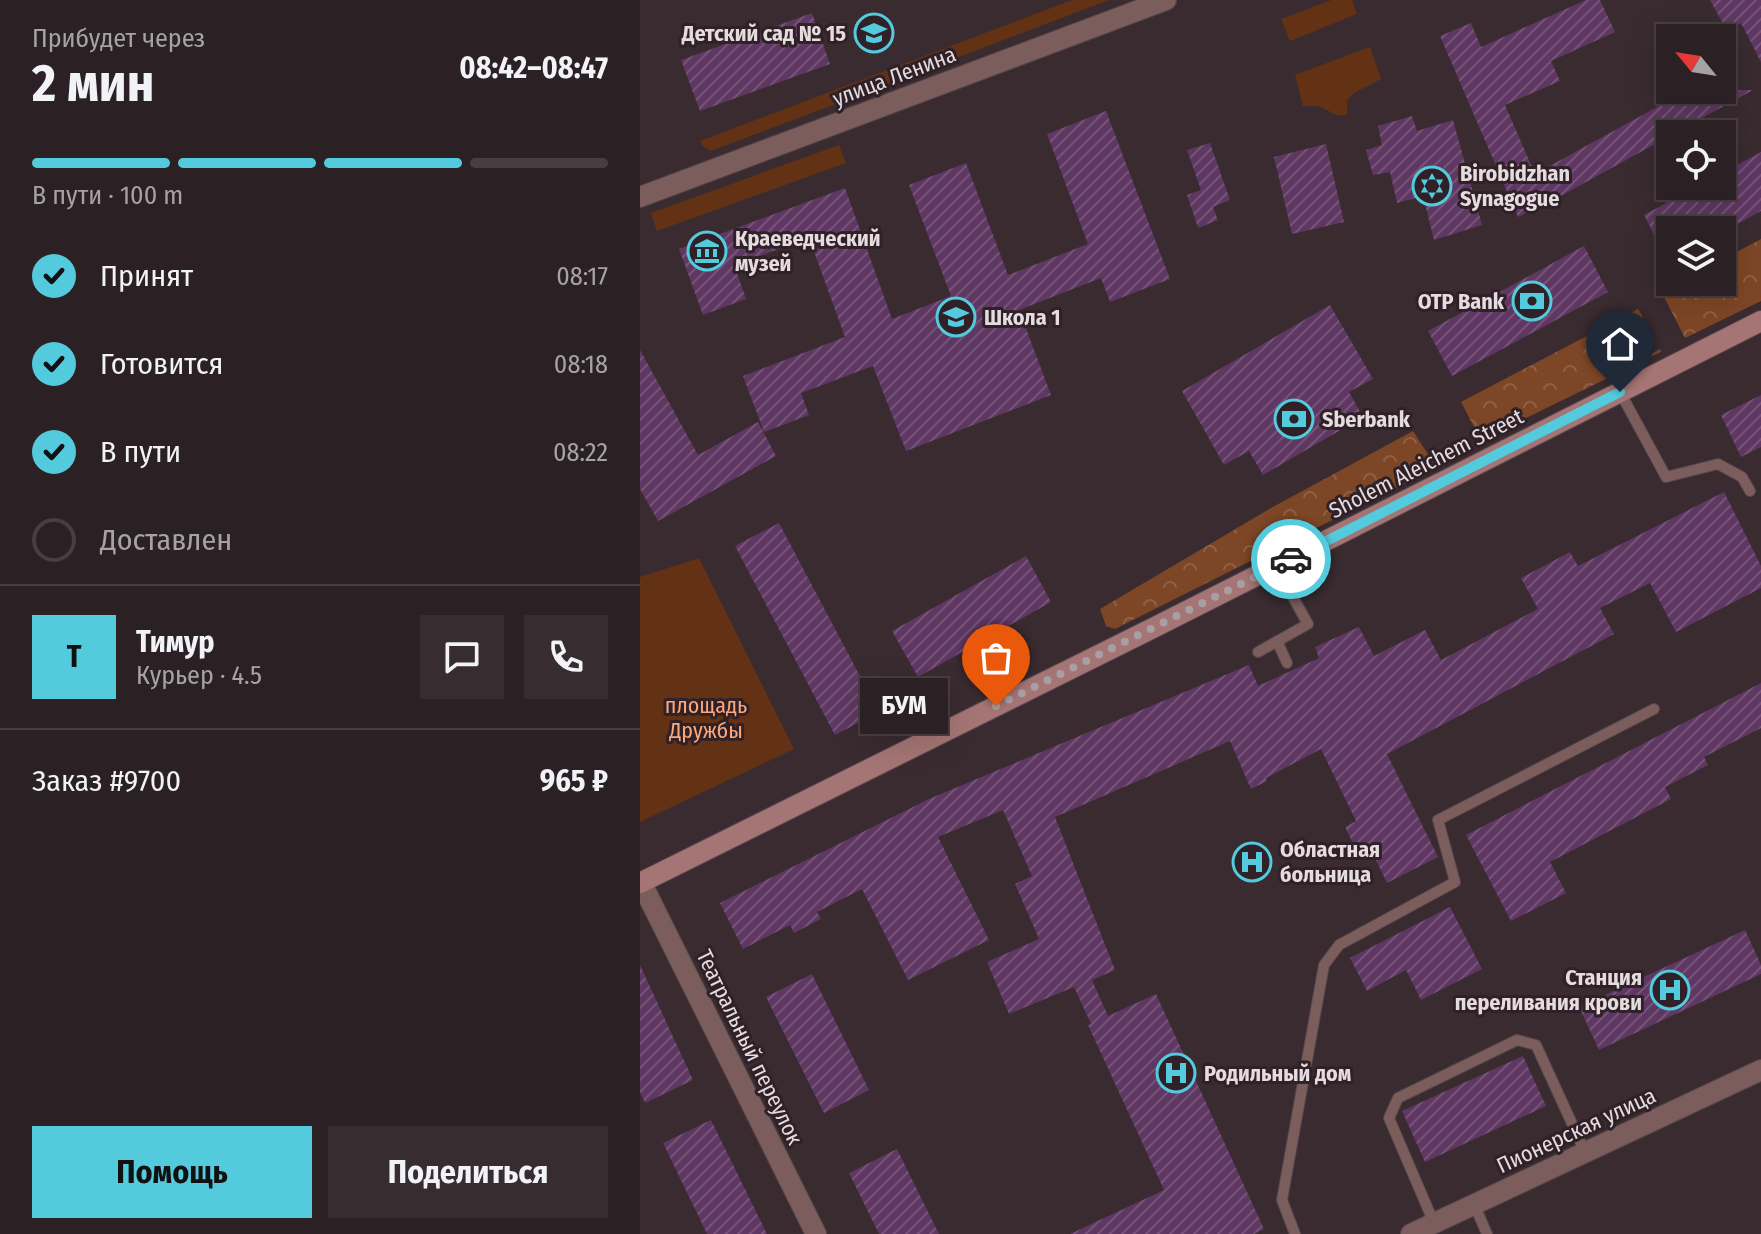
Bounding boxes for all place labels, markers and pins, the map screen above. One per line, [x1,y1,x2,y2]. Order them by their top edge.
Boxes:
school or university icon: Детский сад № 15 [853,12,895,54]
place label: Детский сад № 15 [681,20,846,47]
place label: Birobidzhan Synagogue [1460,160,1570,212]
synagogue icon: Birobidzhan Synagogue [1411,165,1453,207]
place label: Краеведческий музей [735,225,881,277]
museum icon: Краеведческий музей [686,230,728,272]
bank icon: OTP Bank [1511,280,1553,322]
place label: OTP Bank [1418,288,1505,315]
school or university icon: Школа 1 [935,296,977,338]
place label: Школа 1 [984,304,1060,331]
pin [1586,310,1654,392]
bank icon: Sberbank [1273,398,1315,440]
place label: Sberbank [1322,406,1411,433]
pin [962,624,1030,706]
callout: БУМ [860,678,948,734]
place label: Областная больница [1280,836,1380,888]
hospital icon: Областная больница [1231,841,1273,883]
place label: Станция переливания крови [1455,964,1642,1016]
hospital icon: Станция переливания крови [1649,969,1691,1011]
hospital icon: Родильный дом [1155,1052,1197,1094]
place label: Родильный дом [1204,1060,1351,1087]

